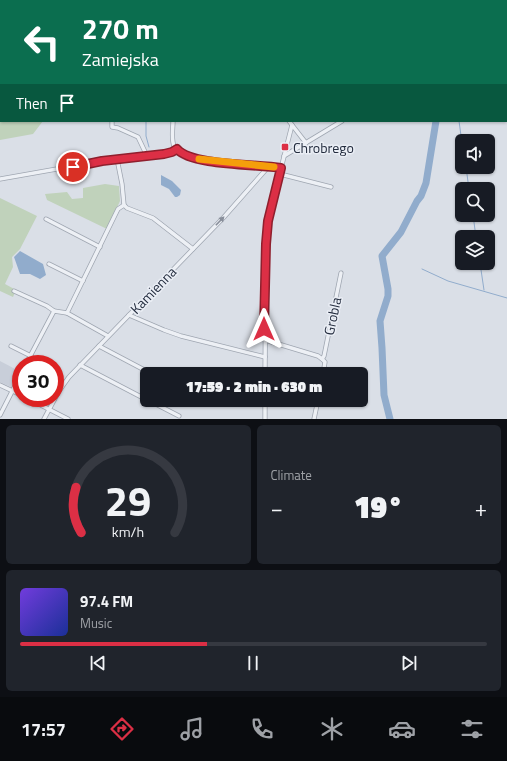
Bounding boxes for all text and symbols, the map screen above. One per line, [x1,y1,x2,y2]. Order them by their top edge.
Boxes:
text: 270 m [82,7,159,50]
icon: left [16,16,68,68]
text: Zamiejska [82,46,159,73]
text: Then [16,92,48,115]
icon: arrive [56,92,78,114]
map controls [455,134,495,270]
button: sound [455,134,495,174]
place label: Chrobrego [293,137,354,158]
marker: Chrobrego [280,142,290,152]
pin [56,150,90,184]
icon: arrive [62,156,84,178]
button: search [455,182,495,222]
one-way arrow [215,216,224,226]
button: layers [455,230,495,270]
street label: Kamienna [125,262,181,318]
street label: Grobla [318,295,346,337]
position arrow [243,308,285,350]
speed limit sign: 30 [12,355,64,407]
text: 17:59 · 2 min · 630 m [186,375,322,398]
text: Climate [271,465,312,485]
text: 29 [105,468,152,531]
text: 19° [354,484,404,530]
text: − [271,491,283,525]
text: + [475,491,487,525]
text: km/h [112,520,144,542]
text: 97.4 FM [80,590,133,613]
text: Music [80,613,112,633]
icon: previous [87,652,109,674]
icon: pause [242,652,264,674]
icon: next [398,652,420,674]
icon: directions [108,715,136,743]
icon: music [178,715,206,743]
icon: phone [248,715,276,743]
icon: climate [318,715,346,743]
icon: car [388,715,416,743]
icon: filters [458,715,486,743]
text: 17:57 [21,716,66,743]

